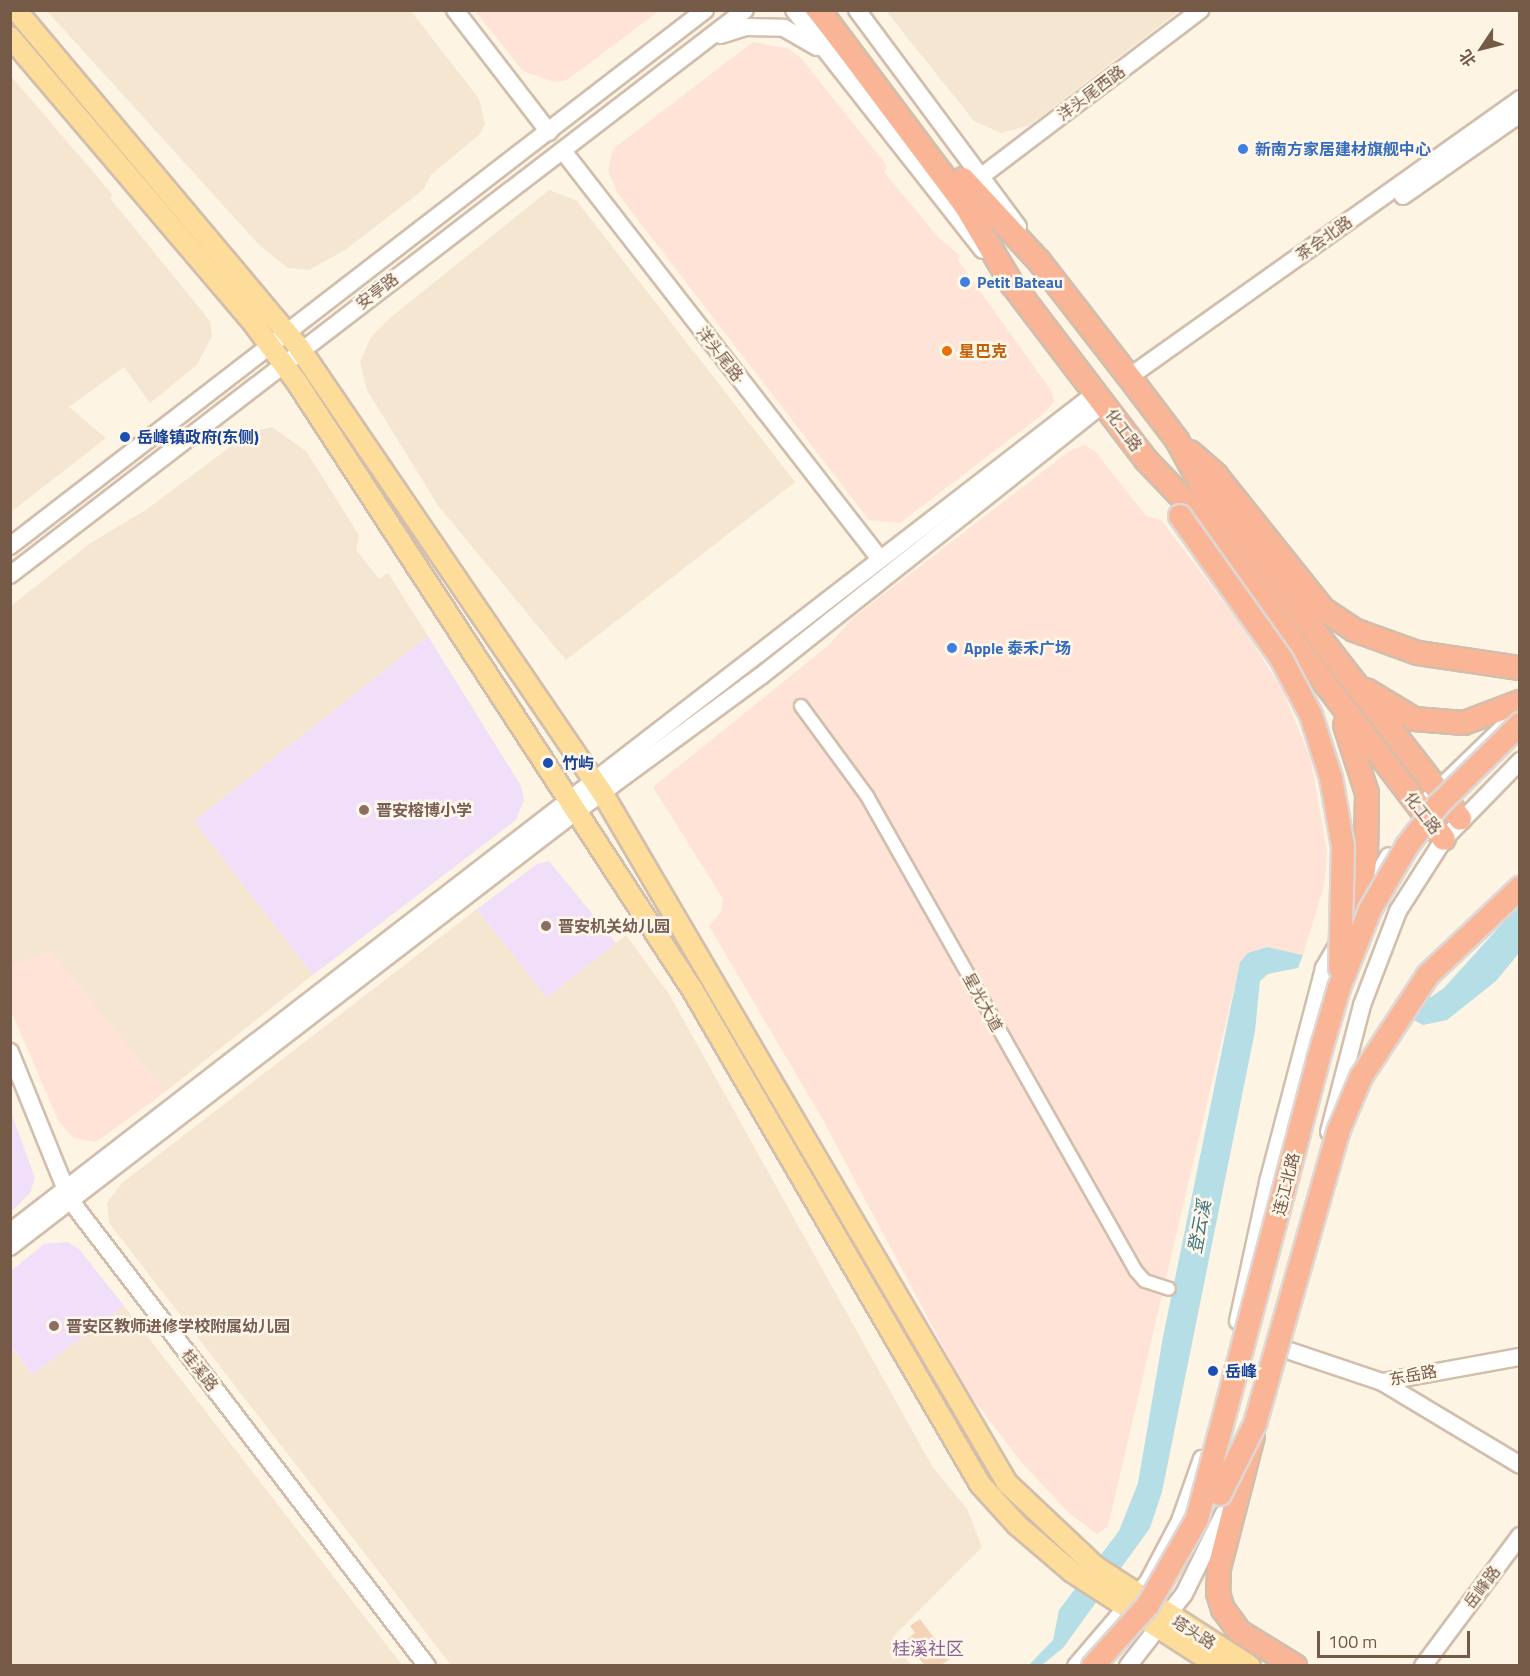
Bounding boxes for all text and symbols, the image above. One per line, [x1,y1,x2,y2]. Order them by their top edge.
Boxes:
north arrow [1452,18,1512,78]
text: 北 [1453,45,1482,72]
street label: 洋头尾西路 [1053,61,1129,125]
place label: 新南方家居建材旗舰中心 [1255,139,1431,159]
marker: 新南方家居建材旗舰中心 [1236,142,1250,156]
street label: 茶会北路 [1292,212,1356,264]
street label: 安亭路 [352,269,402,313]
place label: Petit Bateau [977,272,1063,292]
marker: Petit Bateau [958,275,972,289]
street label: 洋头尾路· [693,323,749,387]
place label: 星巴克 [959,341,1007,361]
marker: 星巴克 [940,344,954,358]
street label: 化工路 [1102,405,1146,455]
place label: 岳峰镇政府(东侧) [137,427,259,447]
marker: 岳峰镇政府(东侧) [118,430,132,444]
place label: Apple 泰禾广场 [964,638,1071,658]
marker: Apple 泰禾广场 [945,641,959,655]
place label: 竹屿 [562,753,594,773]
marker: 竹屿 [539,754,557,772]
street label: 化工路 [1401,788,1445,838]
place label: 晋安榕博小学 [376,800,472,820]
marker: 晋安榕博小学 [357,803,371,817]
place label: 晋安机关幼儿园 [558,916,670,936]
marker: 晋安机关幼儿园 [539,919,553,933]
street label: 星光大道 [959,969,1007,1035]
street label: 连江北路 [1269,1151,1303,1217]
water label: 登云溪 [1184,1198,1216,1256]
place label: 晋安区教师进修学校附属幼儿园 [66,1316,290,1336]
marker: 晋安区教师进修学校附属幼儿园 [47,1319,61,1333]
street label: 桂溪路 [178,1345,222,1395]
place label: 岳峰 [1225,1361,1257,1381]
street label: 东岳路 [1388,1361,1438,1389]
marker: 岳峰 [1206,1364,1220,1378]
street label: 岳峰路 [1460,1562,1504,1612]
street label: 塔头路 [1169,1611,1219,1653]
scale bar [1320,1619,1473,1657]
text: 100 m [1328,1628,1377,1655]
district label: 桂溪社区 [892,1638,964,1660]

